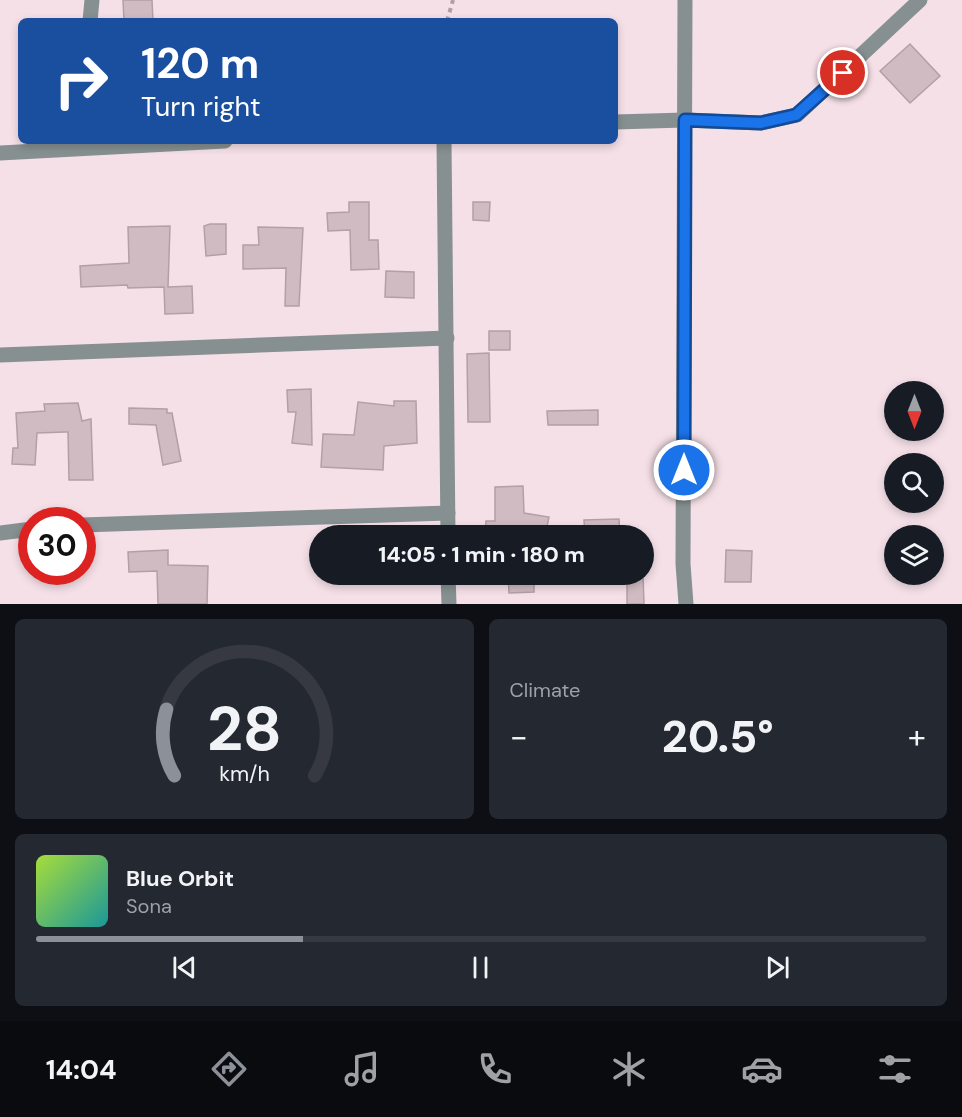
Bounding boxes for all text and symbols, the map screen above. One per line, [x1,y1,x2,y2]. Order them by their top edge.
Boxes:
text: 120 m [141,36,259,91]
icon: right [42,42,120,120]
pin [817,47,868,98]
icon: arrive [826,56,859,89]
text: Turn right [141,89,261,124]
north arrow [884,381,944,441]
map controls [884,381,944,585]
position arrow [652,438,716,502]
button: search [884,453,944,513]
speed limit sign: 30 [18,507,96,585]
button: layers [884,525,944,585]
text: 14:05 · 1 min · 180 m [378,540,585,569]
text: Climate [510,677,580,703]
text: 28 [207,688,282,769]
text: 20.5° [662,707,774,766]
text: − [510,715,528,758]
text: + [908,715,926,758]
text: km/h [219,760,270,788]
text: Blue Orbit [126,864,234,893]
text: Sona [126,893,172,919]
icon: previous [168,951,201,984]
icon: pause [464,951,497,984]
icon: next [761,951,794,984]
icon: directions [208,1048,250,1090]
icon: music [341,1048,383,1090]
icon: phone [474,1048,516,1090]
icon: climate [608,1048,650,1090]
icon: car [741,1048,783,1090]
icon: filters [874,1048,916,1090]
text: 14:04 [46,1052,116,1087]

